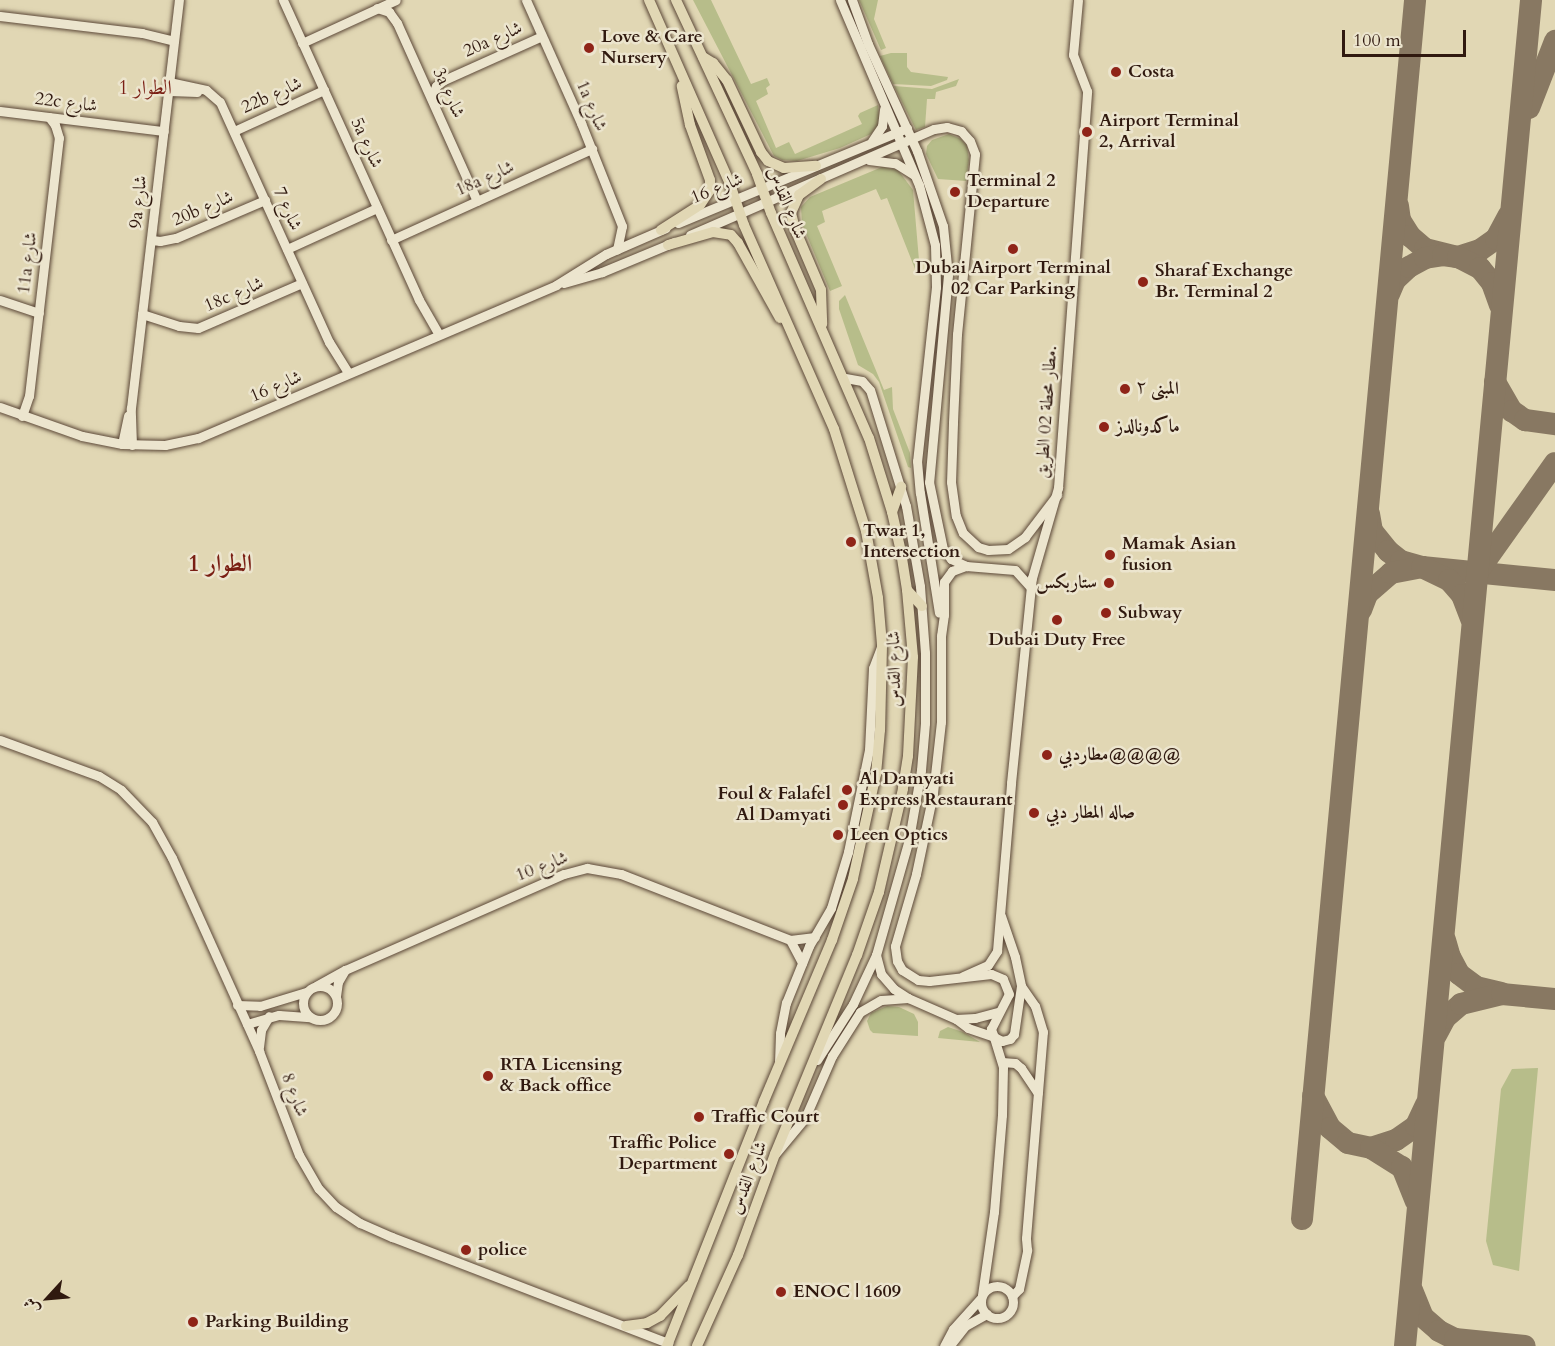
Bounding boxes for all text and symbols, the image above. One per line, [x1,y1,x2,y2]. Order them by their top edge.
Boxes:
street label: 20a شارع [460,17,526,63]
scale bar [1345,18,1470,56]
place label: Love & Care Nursery [601,27,703,70]
text: 100 m [1353,28,1401,53]
marker: Love & Care Nursery [582,41,596,55]
place label: Costa [1128,61,1174,83]
street label: 3a شارع [427,64,469,122]
marker: Costa [1109,65,1123,79]
street label: 22b شارع [238,73,306,119]
district label: الطوار 1 [118,75,172,99]
street label: 1a شارع [571,77,611,135]
street label: 22c شارع [34,88,98,118]
place label: Airport Terminal 2, Arrival [1099,111,1239,154]
street label: 5a شارع [345,114,387,172]
marker: Airport Terminal 2, Arrival [1080,125,1094,139]
street label: 18a شارع [452,156,518,202]
street label: شارع القدس [762,164,810,242]
street label: شارع 16 [688,169,746,209]
place label: Terminal 2 Departure [967,171,1055,213]
street label: 9a شارع [125,174,153,230]
street label: شارع 7 [268,184,306,234]
marker: Terminal 2 Departure [948,185,962,199]
street label: 20b شارع [169,187,237,231]
street label: 11a شارع [13,231,43,295]
marker: Dubai Airport Terminal 02 Car Parking [1006,242,1020,256]
place label: Dubai Airport Terminal 02 Car Parking [915,258,1111,300]
place label: Sharaf Exchange Br. Terminal 2 [1155,261,1293,304]
street label: 18c شارع [201,273,267,317]
marker: Sharaf Exchange Br. Terminal 2 [1136,275,1150,289]
street label: مطار محطة 02 الطريق. [1032,345,1062,479]
street label: شارع 16 [247,366,305,408]
place label: المبنى ٢ [1137,378,1179,400]
marker: المبنى ٢ [1118,382,1132,396]
place label: ماكدونالدز [1116,416,1180,438]
marker: ماكدونالدز [1097,420,1111,434]
place label: Twar 1, Intersection [863,521,960,564]
place label: Mamak Asian fusion [1122,534,1236,576]
marker: Twar 1, Intersection [844,535,858,549]
marker: Mamak Asian fusion [1103,548,1117,562]
district label: الطوار 1 [188,550,252,578]
place label: ستاربكس [1036,572,1097,594]
marker: ستاربكس [1102,576,1116,590]
place label: Subway [1118,602,1182,624]
marker: Subway [1099,606,1113,620]
marker: Dubai Duty Free [1050,613,1064,627]
place label: Dubai Duty Free [988,629,1126,651]
street label: شارع القدس [884,631,906,707]
place label: مطاردبي@@@@ [1059,744,1181,766]
marker: مطاردبي@@@@ [1040,748,1054,762]
place label: Al Damyati Express Restaurant [859,769,1012,812]
marker: Al Damyati Express Restaurant [840,783,854,797]
place label: Foul & Falafel Al Damyati [717,784,831,826]
marker: Foul & Falafel Al Damyati [836,798,850,812]
place label: صاله المطار دبي [1046,802,1135,824]
marker: صاله المطار دبي [1027,806,1041,820]
place label: Leen Optics [850,824,948,846]
marker: Leen Optics [831,828,845,842]
street label: شارع 10 [513,847,571,887]
place label: RTA Licensing & Back office [500,1055,622,1098]
marker: RTA Licensing & Back office [481,1069,495,1083]
street label: شارع 8 [276,1070,312,1120]
place label: Traffic Court [711,1106,819,1128]
marker: Traffic Court [692,1110,706,1124]
place label: Traffic Police Department [608,1133,717,1176]
street label: شارع القدس [725,1139,773,1217]
marker: Traffic Police Department [722,1147,736,1161]
place label: police [478,1239,527,1261]
marker: police [459,1243,473,1257]
north arrow [18,1268,78,1328]
place label: ENOC | 1609 [793,1281,901,1303]
marker: ENOC | 1609 [774,1285,788,1299]
text: ش [18,1294,45,1318]
place label: Parking Building [205,1311,348,1333]
marker: Parking Building [186,1315,200,1329]

